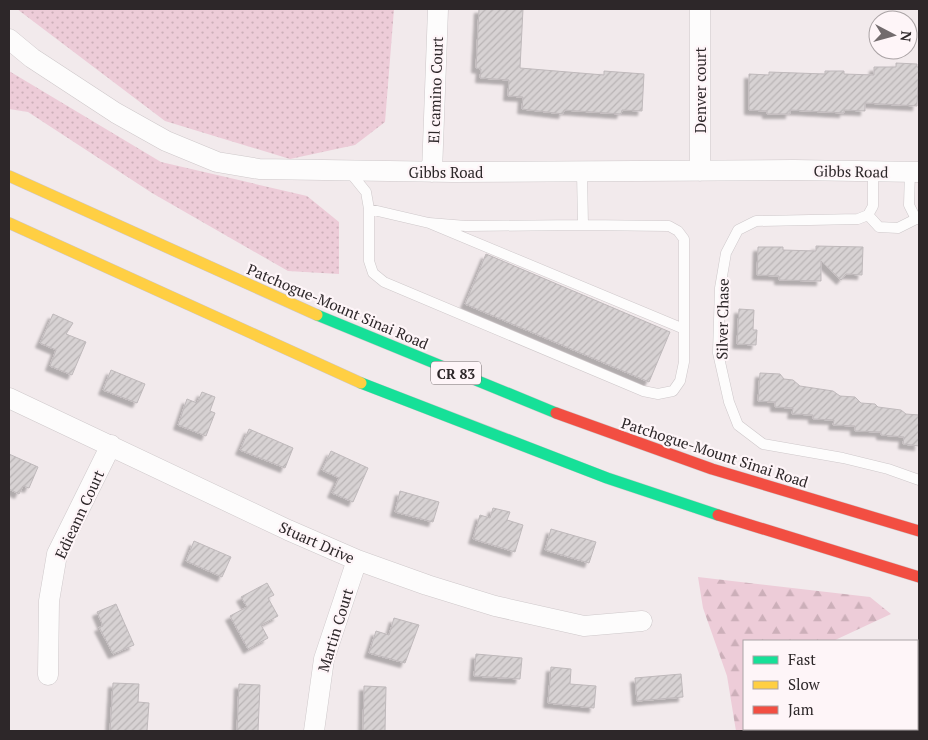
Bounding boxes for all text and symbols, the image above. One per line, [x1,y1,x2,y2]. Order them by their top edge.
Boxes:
north arrow [868,10,918,60]
text: N [896,30,916,43]
street label: El camino Court [423,36,447,144]
street label: Denver court [690,46,710,133]
street label: Gibbs Road [813,160,889,182]
street label: Gibbs Road [409,162,483,182]
street label: Patchogue-Mount Sinai Road [244,259,432,353]
street label: Silver Chase [711,278,733,360]
road number: CR 83 [431,362,481,384]
street label: Patchogue-Mount Sinai Road [619,412,811,492]
street label: Edieann Court [50,466,108,562]
street label: Stuart Drive [276,516,358,568]
street label: Martin Court [313,585,357,674]
legend [743,640,918,730]
text: Fast [788,649,816,669]
text: Slow [788,674,821,694]
text: Jam [788,699,814,719]

